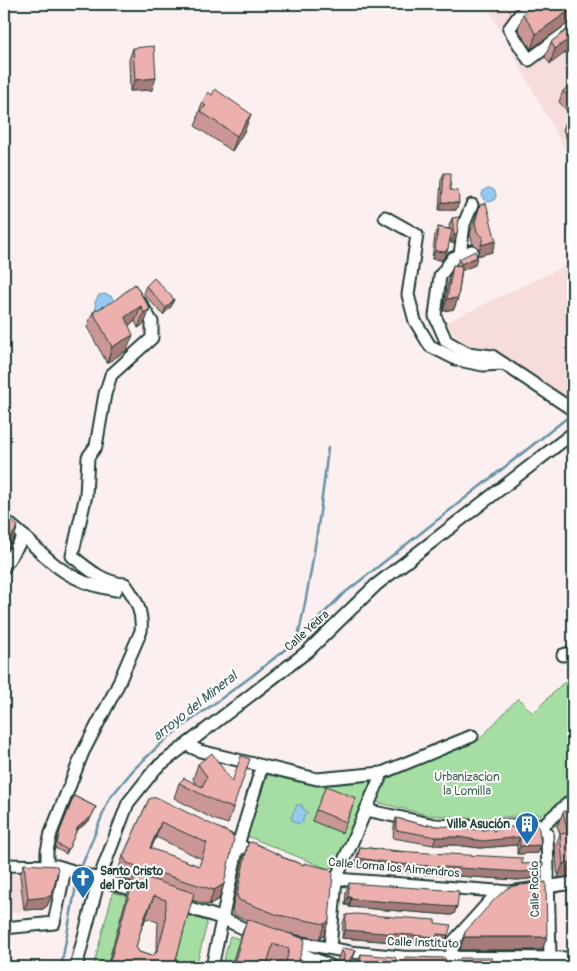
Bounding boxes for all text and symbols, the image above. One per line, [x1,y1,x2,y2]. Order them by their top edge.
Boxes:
street label: Calle Yedra [282,607,333,655]
water label: arroyo del Mineral [149,667,242,744]
park label: Urbanizacion la Lomilla [434,770,500,799]
building icon: Villa Asución [514,811,540,845]
place label: Villa Asución [446,817,510,832]
street label: Calle Loma los Almendros [328,855,461,881]
street label: Calle Rocío [527,860,543,917]
place label: Santo Cristo del Portal [100,864,164,893]
church icon: Santo Cristo del Portal [70,865,96,899]
street label: Calle Instituto [387,934,460,952]

